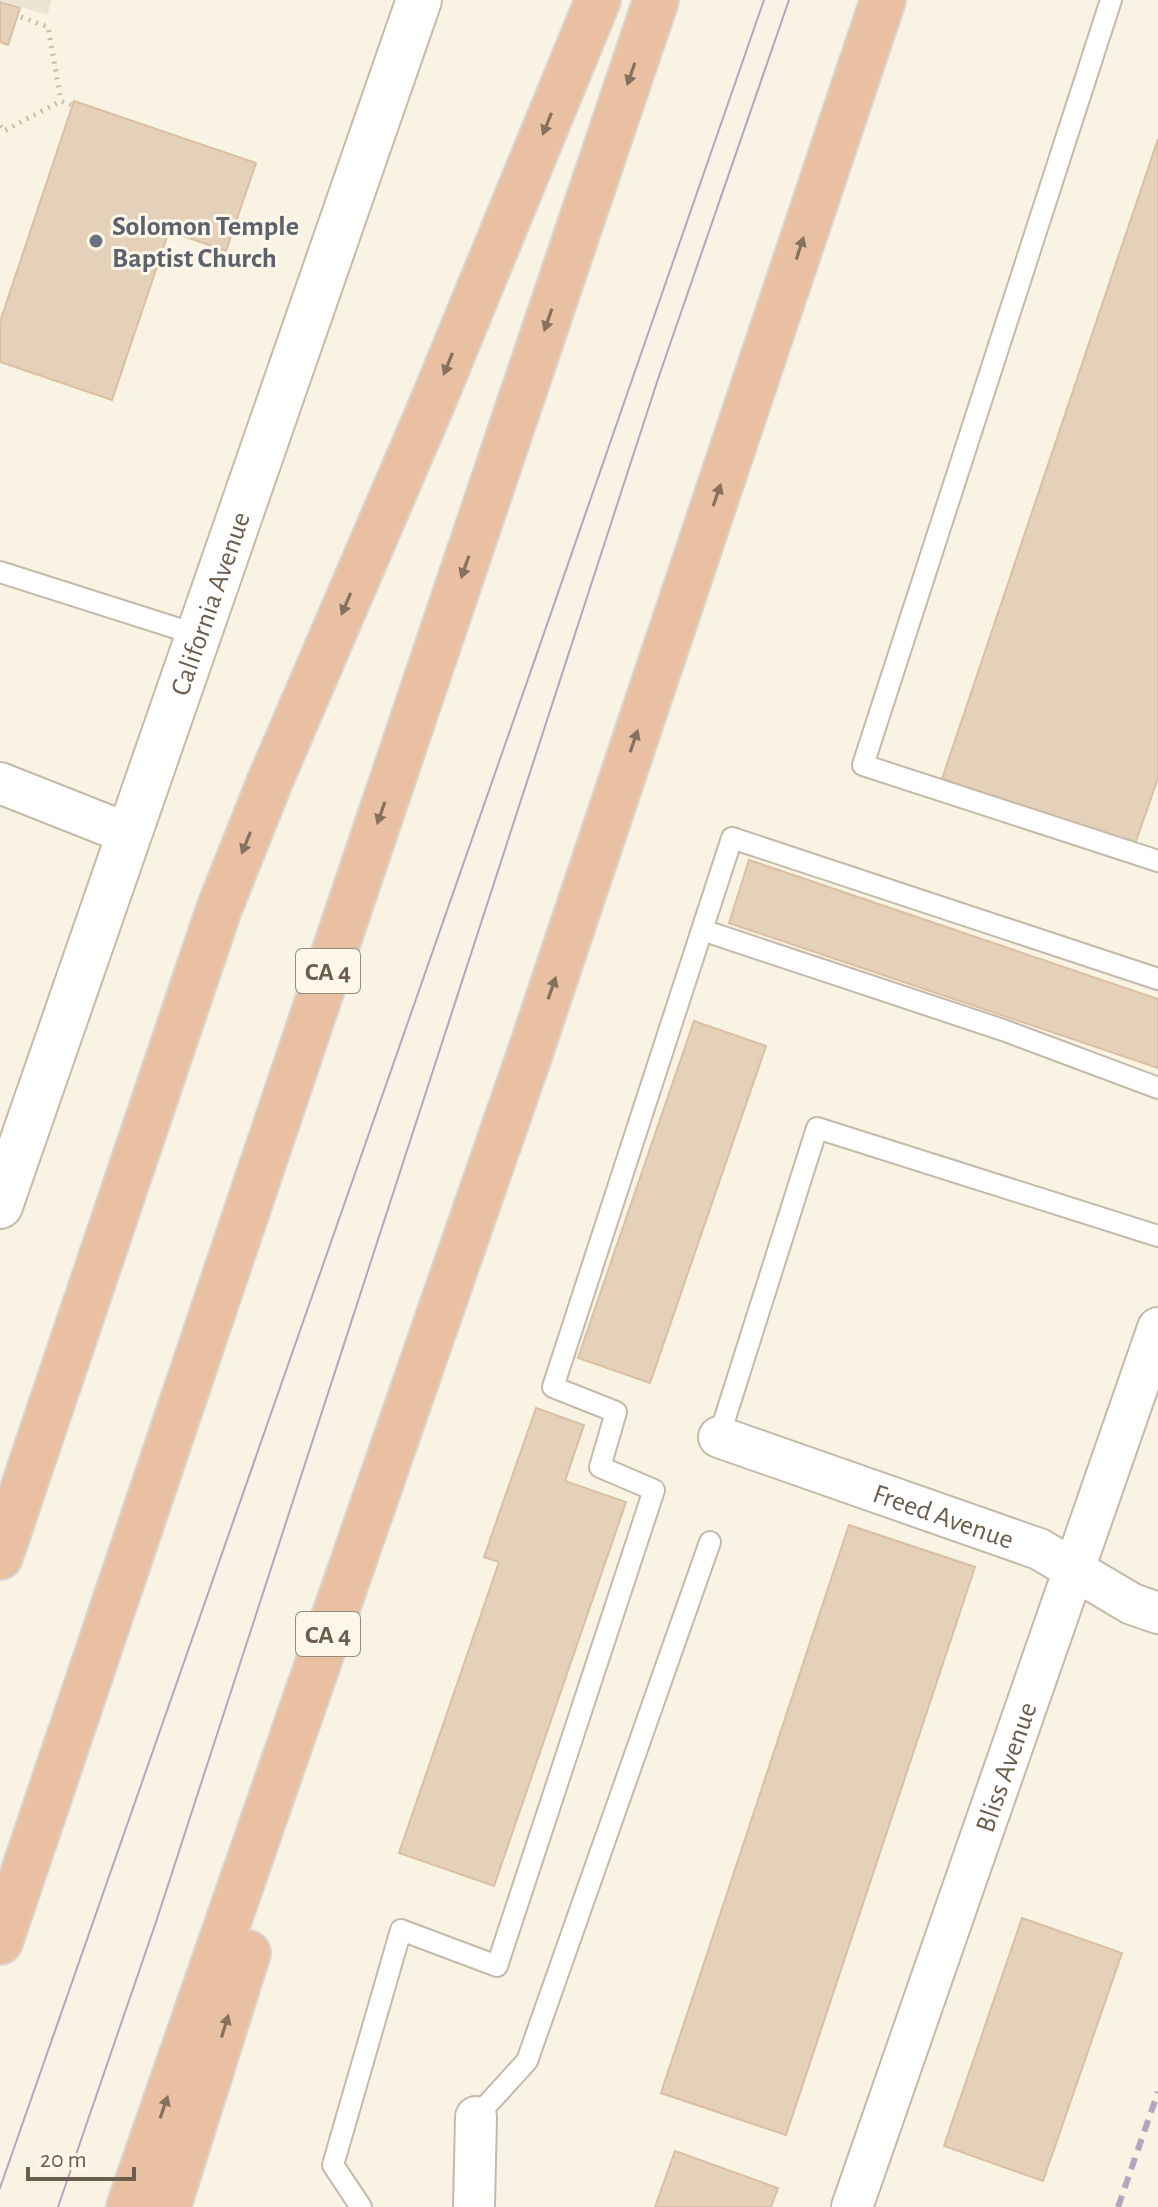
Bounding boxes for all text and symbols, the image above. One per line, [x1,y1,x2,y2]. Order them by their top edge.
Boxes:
one-way arrow [625,62,637,86]
one-way arrow [541,112,554,136]
place label: Solomon Temple Baptist Church [112,213,299,273]
marker: Solomon Temple Baptist Church [87,232,105,250]
one-way arrow [794,236,806,260]
one-way arrow [541,308,553,332]
one-way arrow [442,353,455,376]
one-way arrow [712,483,724,507]
street label: California Avenue [167,509,256,699]
one-way arrow [458,555,470,579]
one-way arrow [340,592,353,615]
one-way arrow [629,729,641,753]
one-way arrow [375,801,387,825]
one-way arrow [239,831,252,855]
road number: CA 4 [296,949,360,993]
one-way arrow [546,975,558,999]
street label: Freed Avenue [869,1480,1017,1555]
road number: CA 4 [296,1612,360,1656]
street label: Bliss Avenue [972,1699,1043,1836]
one-way arrow [219,2013,232,2037]
one-way arrow [158,2095,170,2119]
scale bar [28,2131,134,2181]
text: 20 m [40,2148,87,2172]

